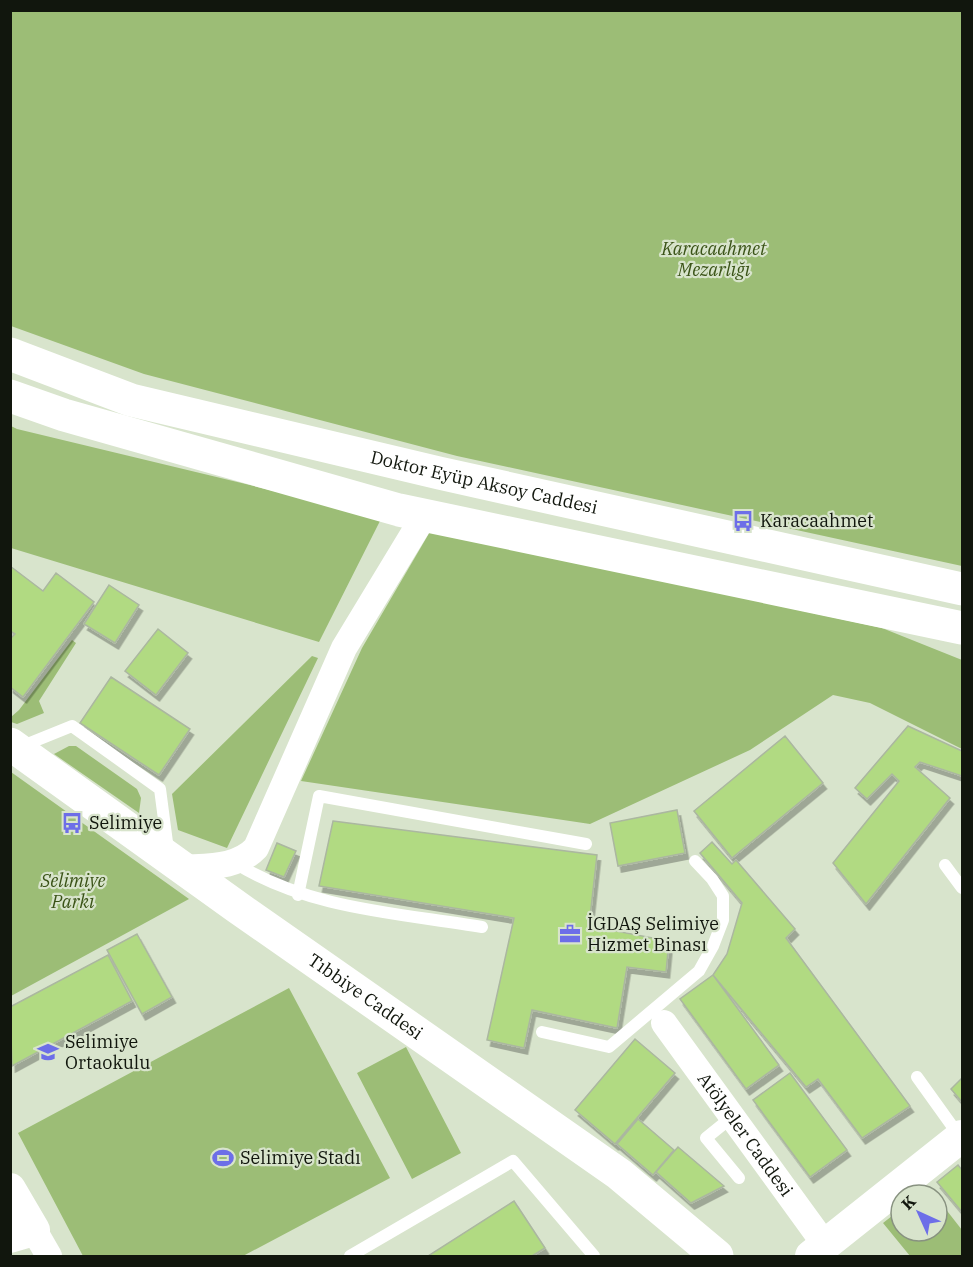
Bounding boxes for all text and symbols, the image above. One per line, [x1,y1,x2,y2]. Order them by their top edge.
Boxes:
park label: Karacaahmet Mezarlığı [660,237,767,281]
street label: Doktor Eyüp Aksoy Caddesi [368,445,600,519]
bus stop icon: Karacaahmet [731,509,755,533]
place label: Karacaahmet [760,509,873,532]
bus stop icon: Selimiye [60,811,84,835]
place label: Selimiye [89,811,162,834]
park label: Selimiye Parkı [39,869,106,913]
place label: İGDAŞ Selimiye Hizmet Binası [587,912,719,956]
office icon: İGDAŞ Selimiye Hizmet Binası [558,922,582,946]
street label: Tıbbiye Caddesi [304,948,428,1045]
place label: Selimiye Ortaokulu [65,1030,150,1074]
school or university icon: Selimiye Ortaokulu [36,1040,60,1064]
street label: Atölyeler Caddesi [693,1068,798,1201]
sports icon: Selimiye Stadı [211,1146,235,1170]
place label: Selimiye Stadı [240,1146,361,1169]
north arrow [889,1183,949,1243]
text: K [897,1190,920,1214]

